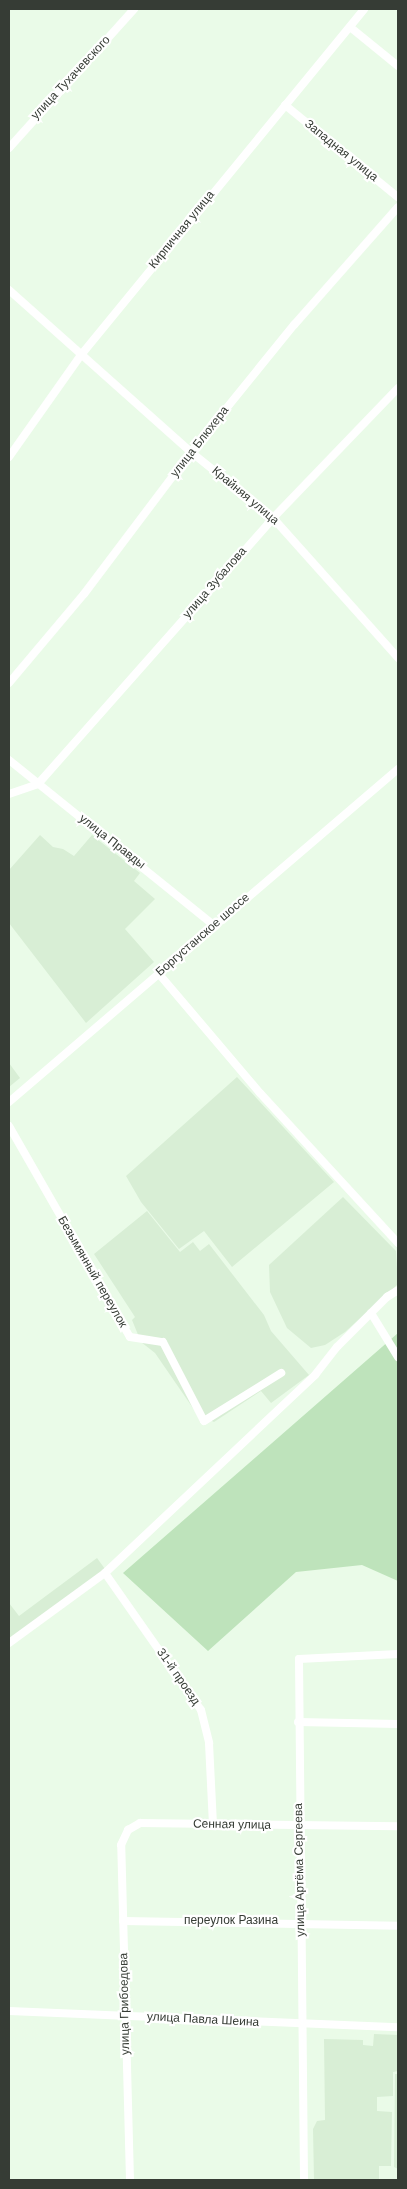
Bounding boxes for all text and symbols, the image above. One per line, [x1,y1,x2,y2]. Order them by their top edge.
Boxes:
street label: улица Тухачевского [28,33,114,123]
street label: Западная улица [301,117,381,185]
street label: Кирпичная улица [146,188,218,272]
street label: улица Блюхера [168,404,232,480]
street label: Крайняя улица [209,464,281,528]
street label: улица Зубалова [180,544,250,622]
street label: улица Правды [76,812,148,872]
street label: Боргустанское шоссе [153,890,253,980]
street label: Безымянный переулок [54,1214,130,1330]
street label: 31-й проезд [153,1646,203,1708]
street label: улица Артёма Сергеева [292,1803,308,1937]
street label: Сенная улица [193,1817,271,1833]
street label: переулок Разина [184,1914,278,1928]
street label: улица Грибоедова [117,1953,133,2055]
street label: улица Павла Шеина [146,2010,260,2030]

